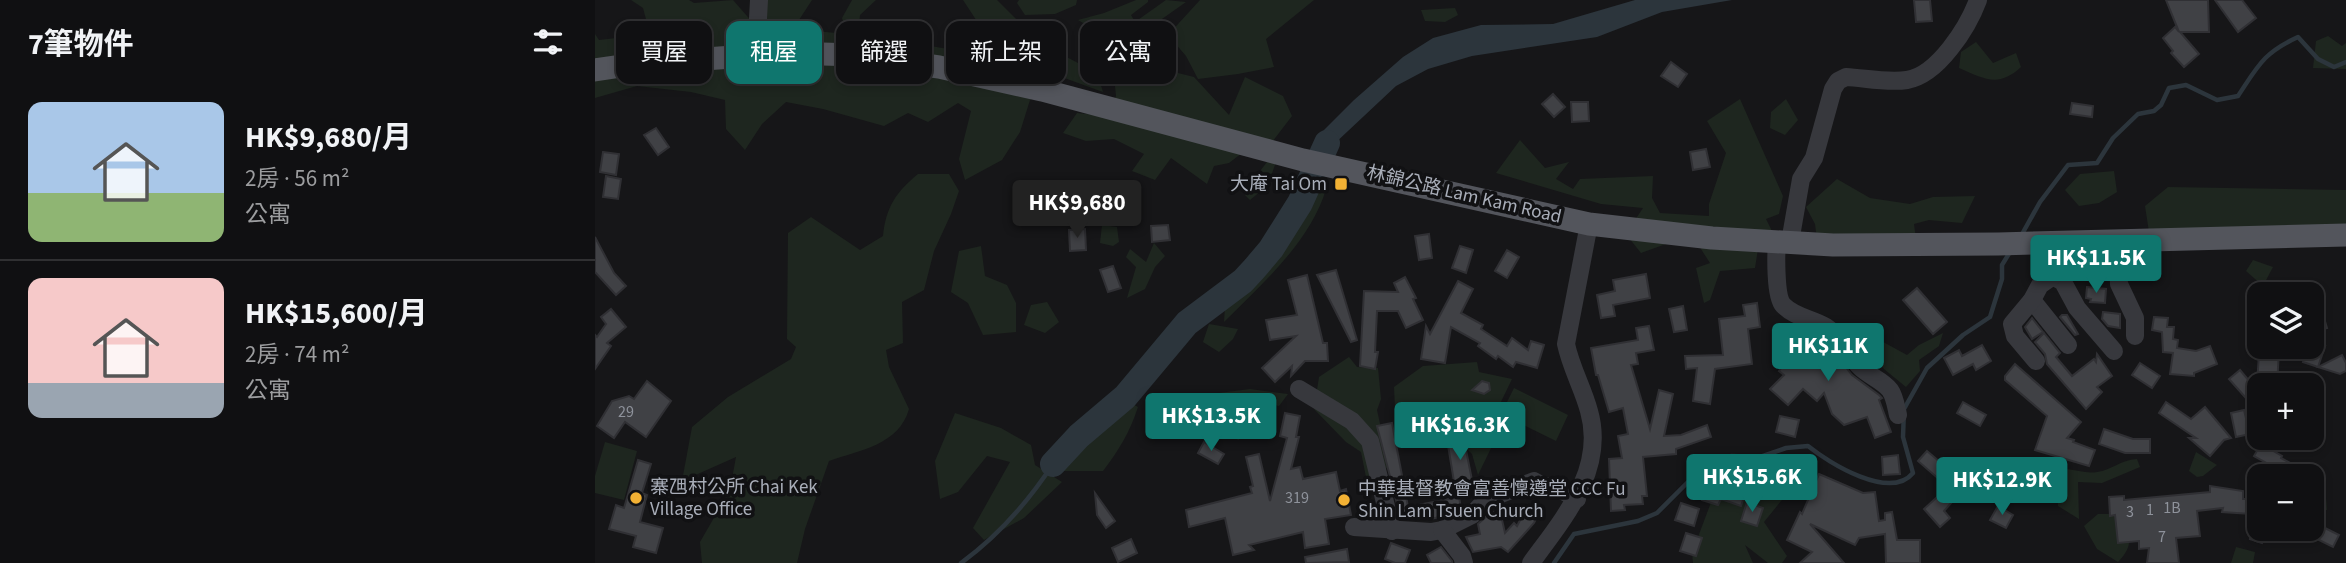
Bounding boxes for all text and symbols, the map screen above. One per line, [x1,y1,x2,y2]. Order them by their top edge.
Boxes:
chip: 買屋 [616,21,712,84]
chip: 租屋 [726,21,822,84]
chip: 篩選 [836,21,932,84]
chip: 新上架 [946,21,1066,84]
chip: 公寓 [1080,21,1176,84]
text: 7筆物件 [28,23,134,66]
icon: filters [529,23,567,61]
text: HK$9,680/月 [245,116,412,159]
icon: home [84,130,168,214]
street label: 林錦公路 Lam Kam Road [1364,159,1564,231]
text: 2房 · 56 m² [245,162,349,195]
place label: 大庵 Tai Om [1230,171,1327,198]
marker: 大庵 Tai Om [1333,176,1349,192]
pin: HK$9,680 [1005,180,1149,240]
text: HK$9,680 [1028,186,1126,219]
text: 公寓 [245,198,291,231]
pin: HK$11.5K [2024,236,2168,295]
text: HK$11.5K [2046,241,2146,274]
map controls [2247,282,2324,541]
button: layers [2247,282,2324,359]
text: HK$15,600/月 [245,292,428,335]
icon: home [84,306,168,390]
pin: HK$11K [1771,324,1885,383]
text: HK$11K [1788,329,1868,362]
text: 2房 · 74 m² [245,338,349,371]
button: + [2247,373,2324,450]
text: 公寓 [245,374,291,407]
pin: HK$13.5K [1139,393,1283,453]
text: HK$13.5K [1161,399,1261,432]
house number: 29 [618,401,634,423]
pin: HK$16.3K [1388,402,1532,462]
text: HK$16.3K [1410,408,1510,441]
pin: HK$15.6K [1680,454,1824,514]
pin: HK$12.9K [1930,458,2074,517]
text: HK$15.6K [1702,460,1802,493]
text: HK$12.9K [1952,463,2052,496]
button: − [2247,464,2324,541]
place label: 寨乪村公所 Chai Kek Village Office [650,474,818,523]
place label: 中華基督教會富善懍遵堂 CCC Fu Shin Lam Tsuen Church [1358,476,1625,525]
house number: 319 [1285,487,1309,509]
marker: 寨乪村公所 Chai Kek Village Office [628,490,644,506]
marker: 中華基督教會富善懍遵堂 CCC Fu Shin Lam Tsuen Church [1336,492,1352,508]
house number: 1B [2163,497,2181,519]
house number: 1 [2146,499,2154,521]
house number: 3 [2126,501,2134,523]
house number: 7 [2158,526,2166,548]

